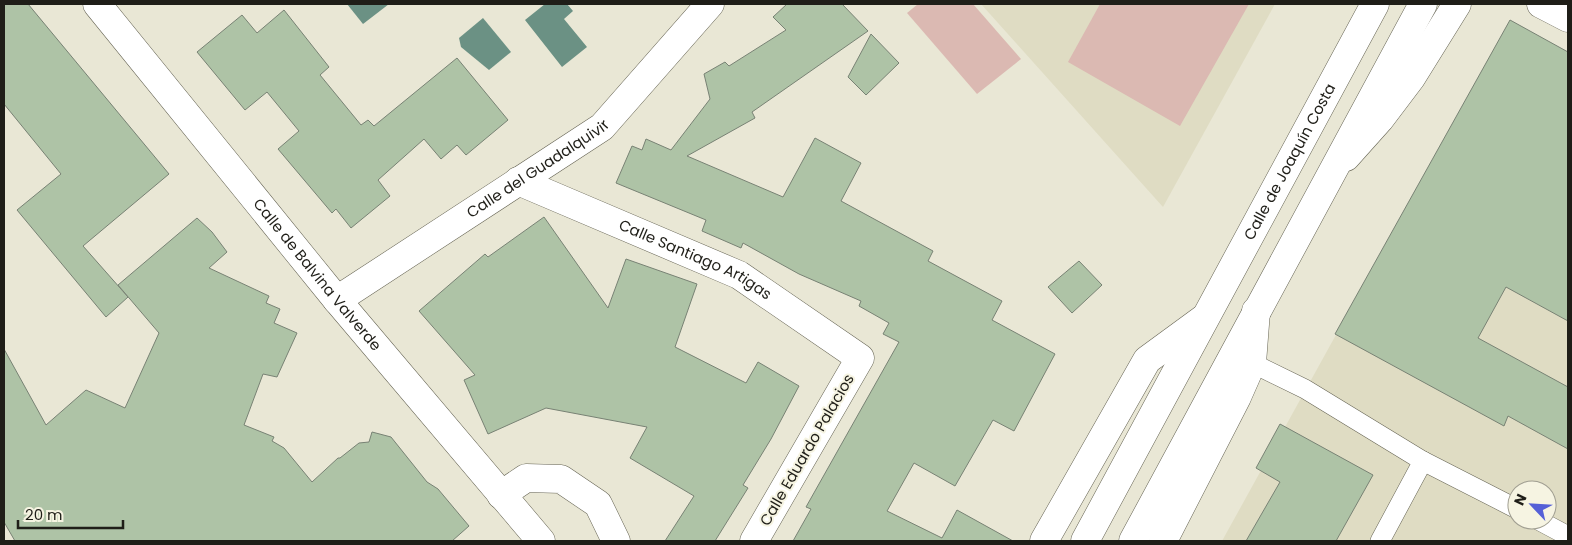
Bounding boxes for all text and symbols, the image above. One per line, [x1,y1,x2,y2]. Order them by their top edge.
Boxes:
street label: Calle de Joaquín Costa [1238,79,1340,244]
street label: Calle del Guadalquivir [462,114,614,223]
street label: Calle de Balvina Valverde [249,194,387,355]
street label: Calle Santiago Artigas [616,214,776,304]
street label: Calle Eduardo Palacios [754,370,859,530]
north arrow [1507,480,1557,530]
text: N [1509,491,1532,509]
scale bar [18,498,122,530]
text: 20 m [25,504,63,525]

